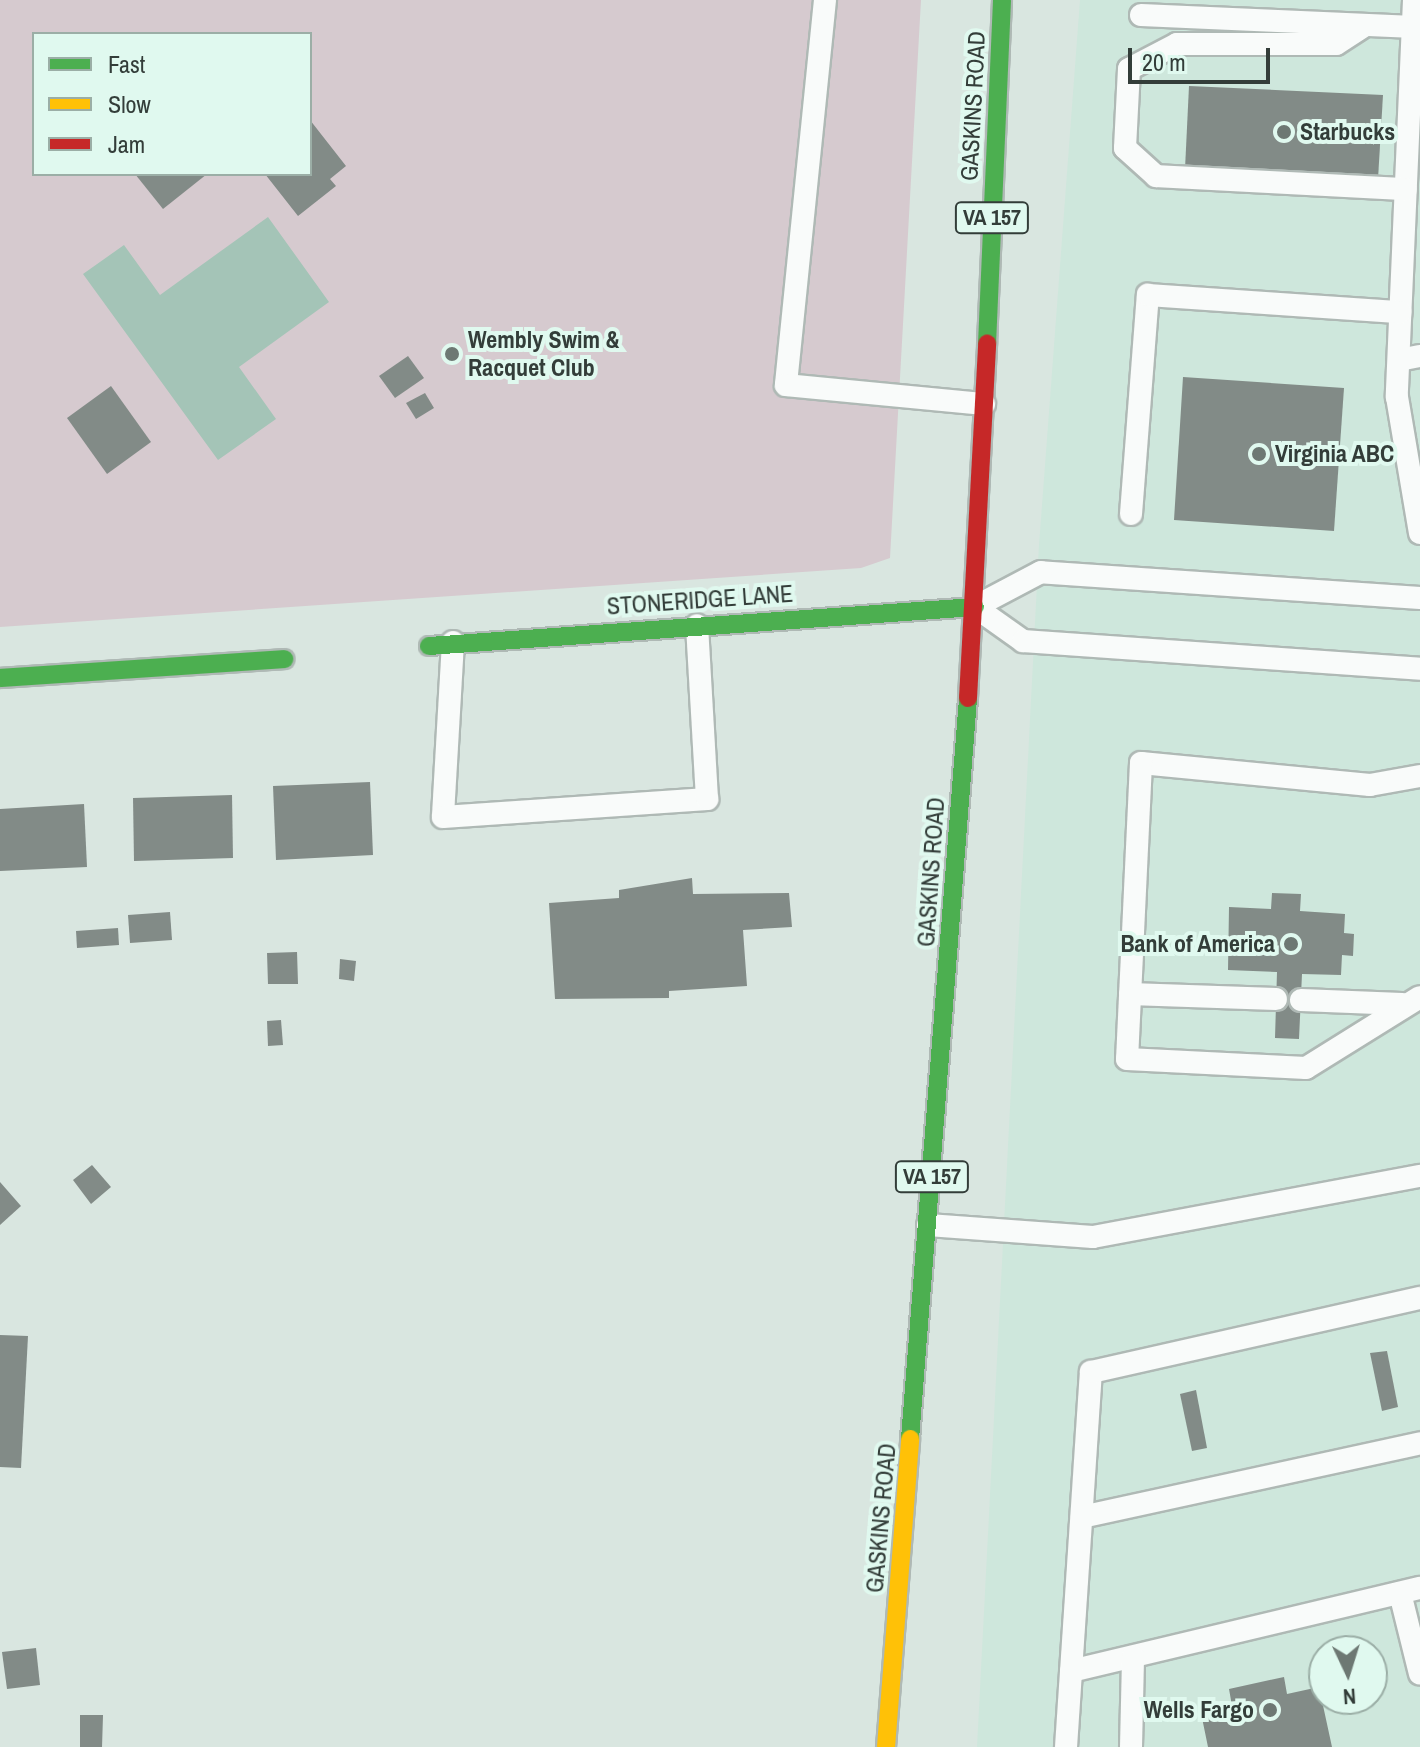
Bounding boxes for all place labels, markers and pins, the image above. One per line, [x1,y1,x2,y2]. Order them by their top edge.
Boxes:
place label: Starbucks [1300,118,1395,146]
marker: Starbucks [1275,123,1293,141]
place label: Wembly Swim & Racquet Club [468,326,620,382]
marker: Wembly Swim & Racquet Club [443,345,461,363]
place label: Virginia ABC [1275,440,1395,468]
marker: Virginia ABC [1250,445,1268,463]
place label: Bank of America [1120,930,1275,958]
marker: Bank of America [1282,935,1300,953]
place label: Wells Fargo [1144,1696,1254,1724]
marker: Wells Fargo [1261,1701,1279,1719]

